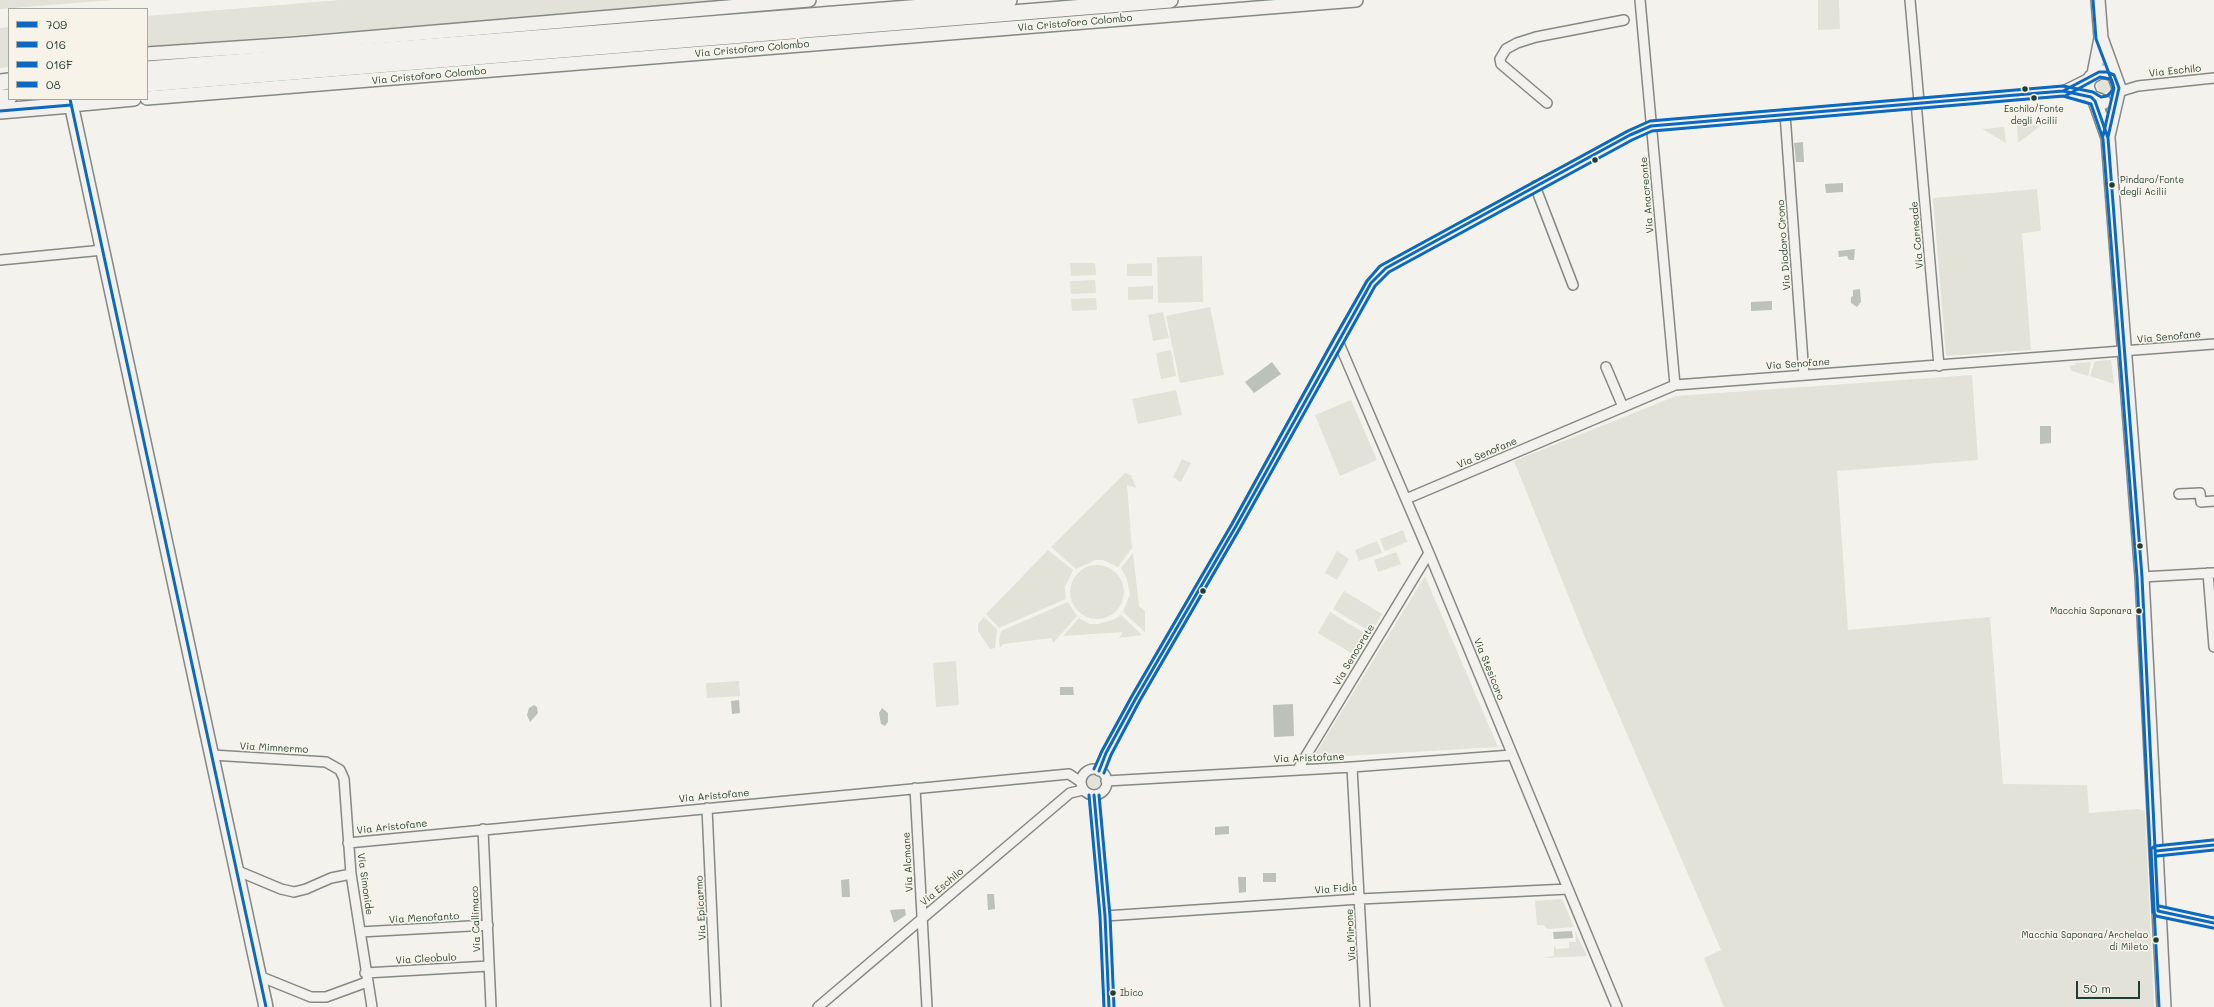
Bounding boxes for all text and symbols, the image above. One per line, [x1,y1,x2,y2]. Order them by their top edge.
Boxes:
legend [8,8,148,100]
street label: Via Cristoforo Colombo [1017,12,1133,34]
text: 709 [46,16,67,32]
text: 016 [46,36,66,52]
street label: Via Cristoforo Colombo [694,38,810,60]
text: 016F [46,56,73,72]
street label: Via Eschilo [2148,62,2202,80]
street label: Via Cristoforo Colombo [371,65,487,87]
text: 08 [46,76,61,92]
unlabelled marker [2020,84,2030,94]
marker: Eschilo/Fonte degli Acilii [2029,93,2039,103]
place label: Eschilo/Fonte degli Acilii [2004,104,2064,125]
unlabelled marker [1590,155,1600,165]
street label: Via Anacreonte [1638,156,1656,234]
place label: Pindaro/Fonte degli Acilii [2120,175,2184,196]
marker: Pindaro/Fonte degli Acilii [2107,180,2117,190]
street label: Via Diodoro Crono [1775,199,1793,291]
street label: Via Carneade [1908,201,1926,269]
street label: Via Senofane [2137,328,2201,346]
street label: Via Senofane [1766,356,1830,372]
street label: Via Senofane [1455,435,1519,471]
unlabelled marker [2135,541,2145,551]
unlabelled marker [1198,586,1208,596]
place label: Macchia Saponara [2050,606,2132,616]
marker: Macchia Saponara [2134,606,2144,616]
street label: Via Senocrate [1331,622,1377,688]
street label: Via Stesicoro [1471,636,1507,702]
street label: Via Mimnermo [239,740,309,756]
street label: Via Aristofane [1273,751,1345,765]
street label: Via Aristofane [678,787,750,805]
street label: Via Aristofane [356,817,428,837]
street label: Via Alcmane [900,832,916,892]
street label: Via Simonide [355,852,375,916]
street label: Via Eschilo [918,866,966,908]
street label: Via Epicarmo [693,875,709,941]
street label: Via Fidia [1314,882,1358,896]
street label: Via Callimaco [469,886,483,952]
street label: Via Mirone [1344,908,1358,962]
street label: Via Menofanto [388,910,460,926]
place label: Macchia Saponara/Archelao di Mileto [2021,930,2148,951]
marker: Macchia Saponara/Archelao di Mileto [2151,935,2161,945]
street label: Via Cleobulo [395,951,457,967]
scale bar [2078,973,2142,999]
text: 50 m [2083,980,2111,996]
marker: Ibico [1108,988,1118,998]
place label: Ibico [1120,988,1143,998]

